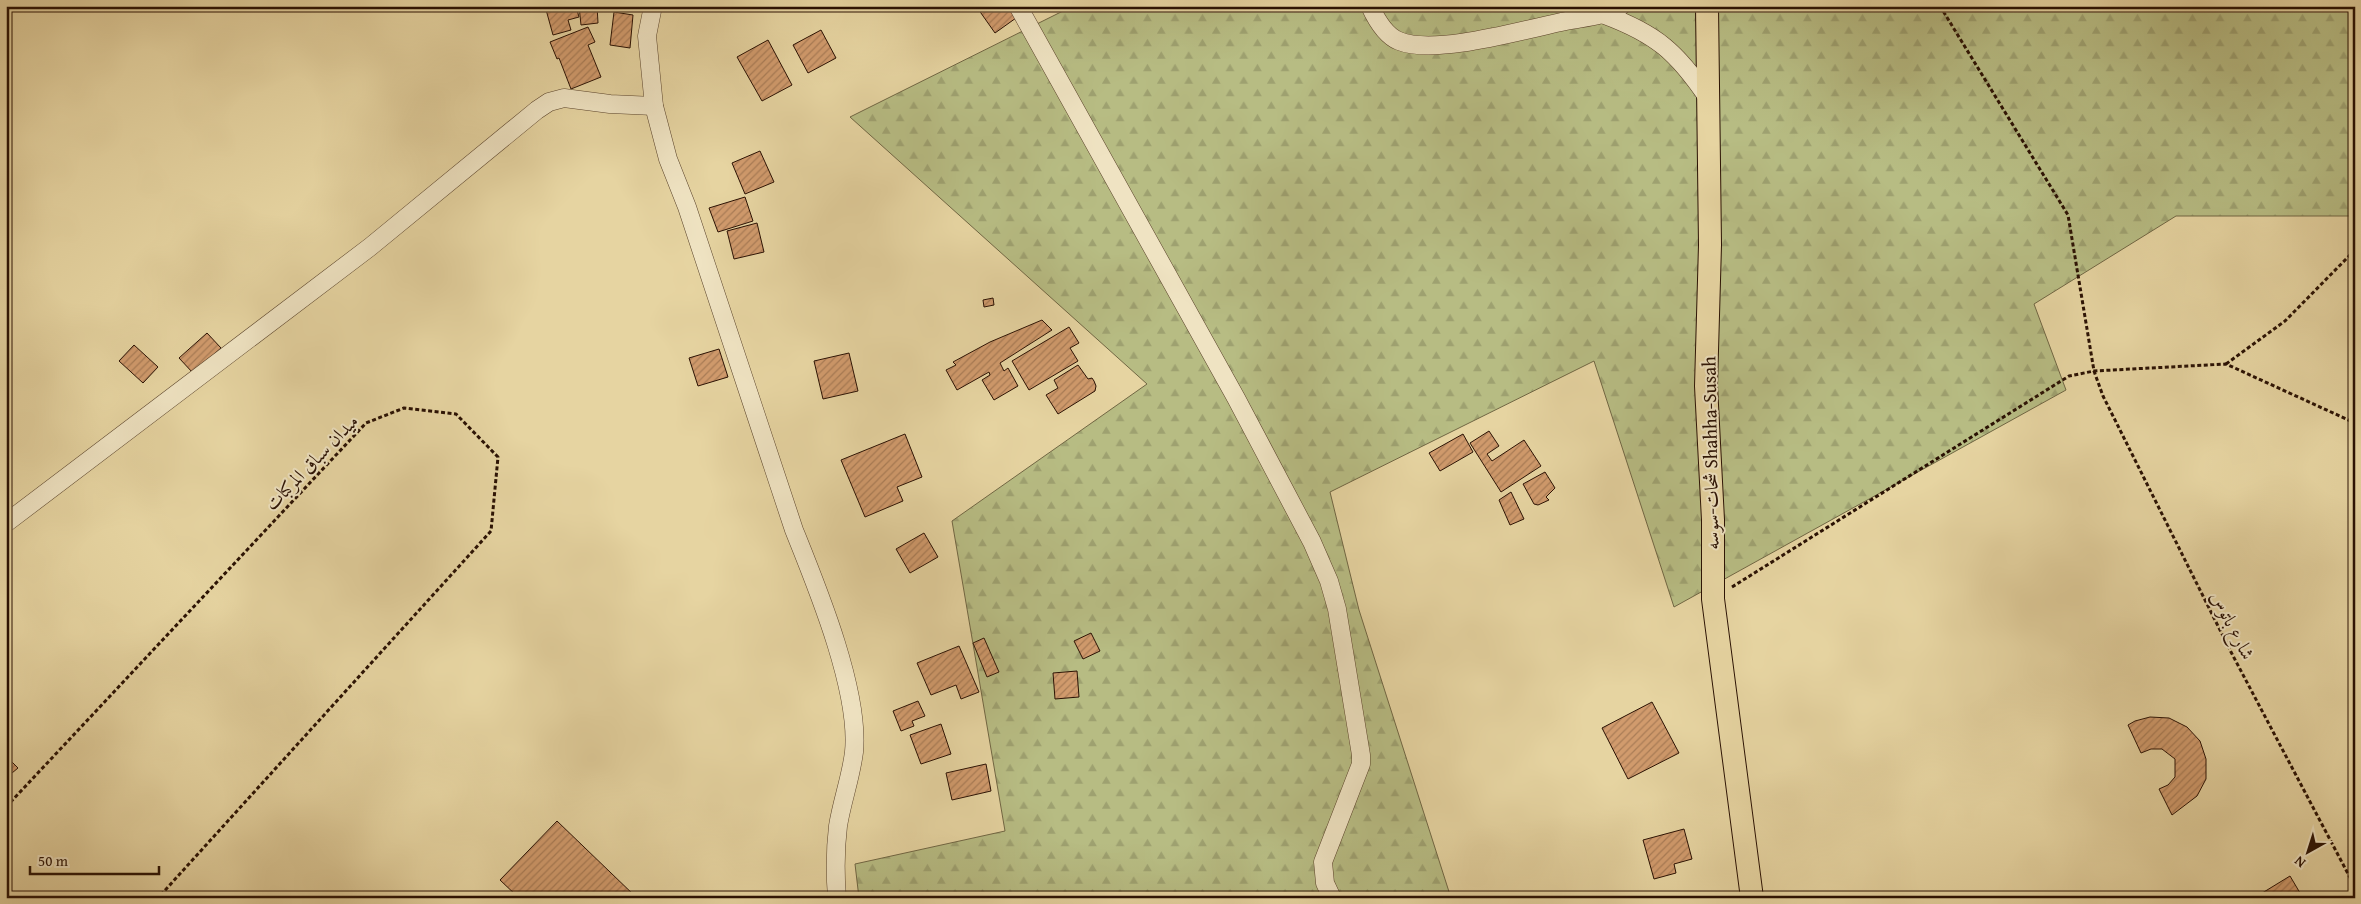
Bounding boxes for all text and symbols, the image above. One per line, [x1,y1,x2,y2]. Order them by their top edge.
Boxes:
street label: شحات-سوسه Shahha-Susah [1694,356,1726,550]
street label: ميدان سباق المركبات [258,407,364,517]
street label: شارع باتوس [2202,586,2262,665]
north arrow [2284,826,2334,876]
scale bar [30,844,159,876]
text: 50 m [38,850,69,871]
text: N [2289,851,2310,873]

